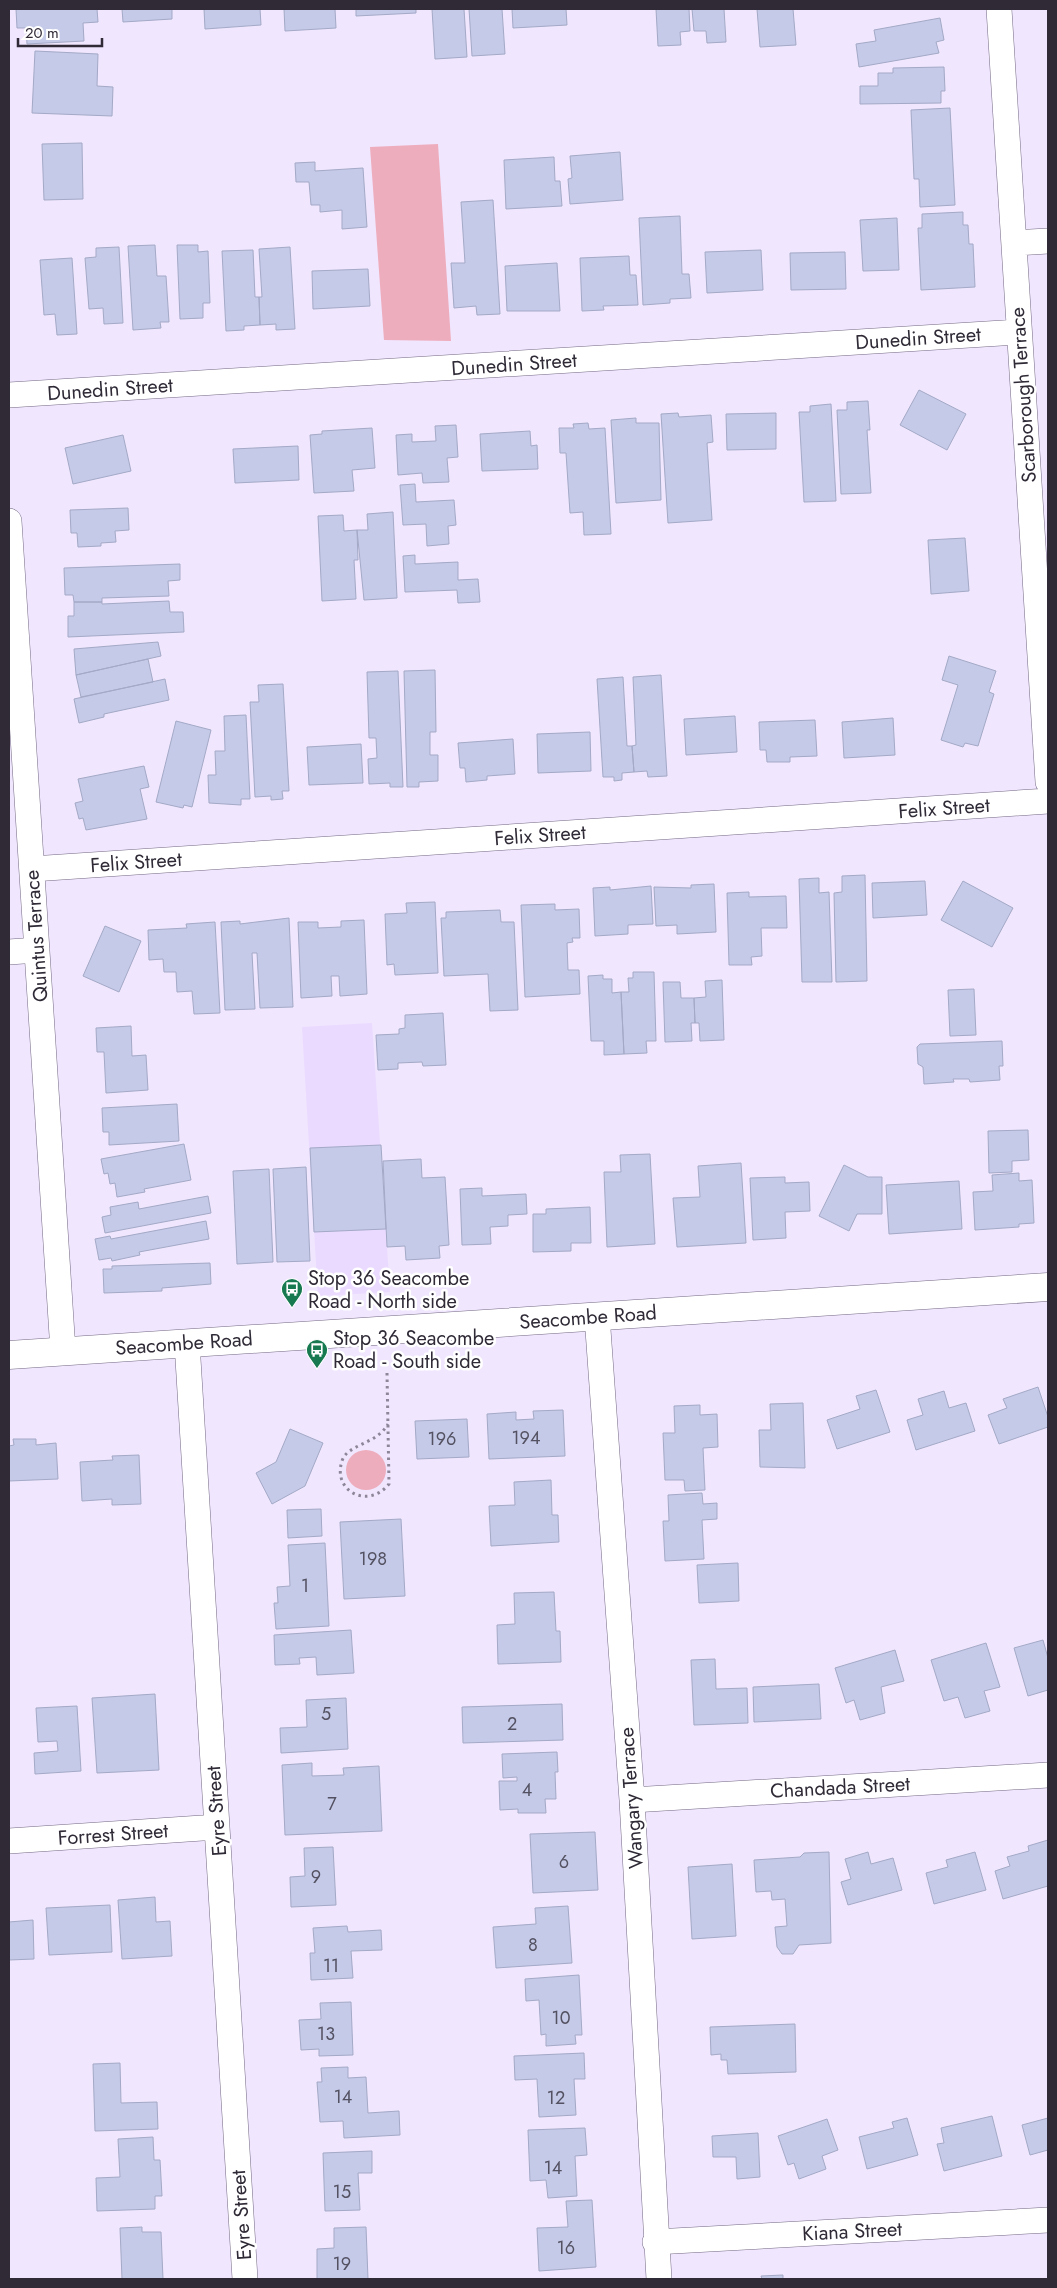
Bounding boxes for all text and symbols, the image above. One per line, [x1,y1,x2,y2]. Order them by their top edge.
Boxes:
scale bar [18,15,101,47]
text: 20 m [25,22,59,44]
street label: Scarborough Terrace [1003,306,1044,484]
street label: Dunedin Street [854,320,982,357]
street label: Dunedin Street [450,346,578,383]
street label: Dunedin Street [46,371,174,408]
street label: Felix Street [897,791,991,826]
street label: Felix Street [493,818,587,853]
street label: Felix Street [89,845,183,880]
street label: Quintus Terrace [17,869,56,1003]
place label: Stop 36 Seacombe Road - North side [308,1264,469,1316]
bus stop icon: Stop 36 Seacombe Road - North side [280,1277,304,1308]
street label: Seacombe Road [518,1298,658,1337]
street label: Seacombe Road [114,1324,254,1363]
place label: Stop 36 Seacombe Road - South side [333,1324,494,1376]
bus stop icon: Stop 36 Seacombe Road - South side [305,1338,329,1369]
house number: 194 [512,1425,540,1451]
house number: 196 [428,1426,456,1452]
house number: 198 [359,1546,387,1572]
house number: 1 [301,1573,309,1599]
house number: 5 [321,1701,331,1727]
house number: 2 [507,1711,517,1737]
street label: Wangary Terrace [612,1726,651,1870]
street label: Eyre Street [199,1765,234,1857]
street label: Chandada Street [769,1769,911,1806]
house number: 4 [522,1777,532,1803]
house number: 7 [327,1791,337,1817]
street label: Forrest Street [57,1816,169,1853]
house number: 6 [559,1849,569,1875]
house number: 9 [311,1864,321,1890]
house number: 8 [528,1932,538,1958]
house number: 11 [323,1953,339,1979]
house number: 10 [552,2005,571,2031]
house number: 13 [317,2021,335,2047]
house number: 14 [334,2084,352,2110]
house number: 12 [547,2085,565,2111]
house number: 14 [544,2155,562,2181]
street label: Eyre Street [224,2169,259,2261]
house number: 15 [333,2179,351,2205]
street label: Kiana Street [801,2214,903,2249]
house number: 16 [557,2235,575,2261]
house number: 19 [333,2251,351,2277]

